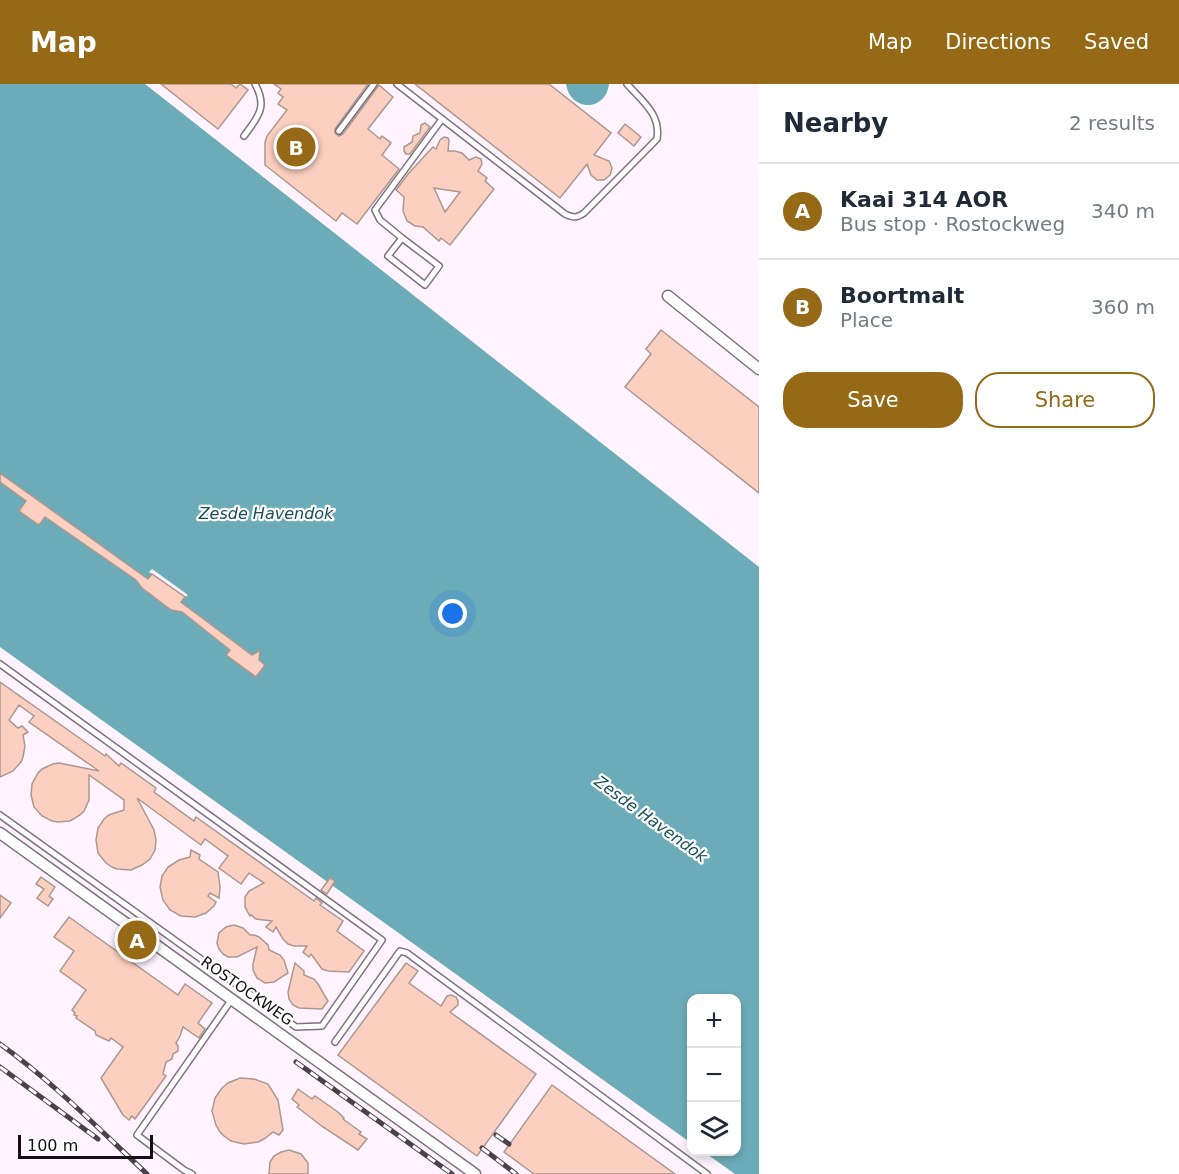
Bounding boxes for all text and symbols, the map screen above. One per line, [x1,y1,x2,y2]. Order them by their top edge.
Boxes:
text: Map [30,26,97,59]
text: Map [868,30,912,54]
text: Directions [945,30,1051,54]
text: Saved [1084,30,1149,54]
text: Nearby [783,108,888,138]
text: 2 results [1069,111,1155,135]
pin: B [276,124,316,170]
text: Kaai 314 AOR [840,187,1008,212]
text: A [795,199,810,223]
text: 340 m [1091,199,1155,223]
text: Bus stop · Rostockweg [840,212,1065,236]
text: Boortmalt [840,283,964,308]
text: B [795,295,810,319]
text: 360 m [1091,295,1155,319]
text: Place [840,308,893,332]
button: Save [783,372,963,428]
button: Share [975,372,1155,428]
water label: Zesde Havendok [198,504,334,523]
your location [438,599,467,628]
water label: Zesde Havendok [590,771,712,867]
pin: A [118,918,156,962]
street label: ROSTOCKWEG [197,953,297,1029]
map controls [687,994,741,1156]
button: + [687,994,741,1048]
button: − [687,1048,741,1102]
button: layers [687,1102,741,1156]
scale bar [18,1132,153,1160]
text: 100 m [27,1136,78,1155]

